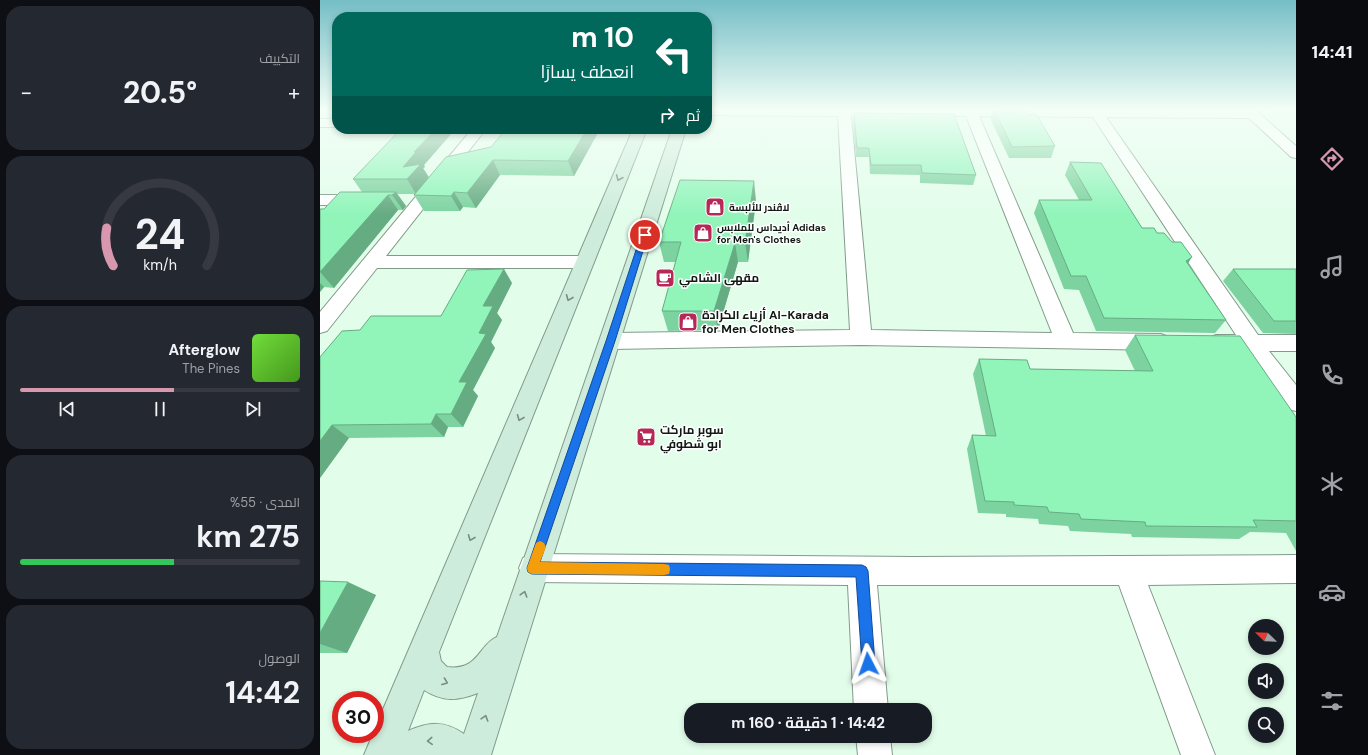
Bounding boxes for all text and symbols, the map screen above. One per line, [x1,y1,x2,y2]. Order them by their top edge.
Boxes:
text: 10 m [571,19,634,56]
icon: left [648,28,700,80]
text: 14:41 [1311,40,1353,64]
text: التكييف [259,50,300,67]
text: انعطف يسارًا [540,60,634,84]
text: 20.5° [123,73,197,112]
text: − [20,78,32,107]
text: + [288,78,300,107]
icon: right [656,104,678,126]
text: ثم [686,106,700,126]
icon: directions [1318,145,1346,173]
one-way arrow [616,173,624,181]
shop icon: لاڤندر للألبسة [704,196,726,218]
place label: لاڤندر للألبسة [729,201,789,214]
text: 24 [135,207,185,261]
pin [628,218,662,252]
place label: أديداس للملابس Adidas for Men's Clothes [717,221,826,246]
shop icon: أديداس للملابس Adidas for Men's Clothes [692,222,714,244]
icon: arrive [634,224,656,246]
icon: music [1318,253,1346,281]
text: km/h [143,255,177,273]
cafe icon: مقهى الشامي [654,267,676,289]
place label: مقهى الشامي [679,270,759,288]
one-way arrow [566,294,574,301]
place label: أزياء الكرادة Al-Karada for Men Clothes [702,307,829,337]
shop icon: أزياء الكرادة Al-Karada for Men Clothes [677,311,699,333]
text: Afterglow [168,340,240,360]
text: The Pines [182,360,240,377]
icon: phone [1318,361,1346,389]
icon: previous [56,398,78,420]
icon: pause [149,398,171,420]
icon: next [242,398,264,420]
one-way arrow [517,414,525,422]
place label: سوبر ماركت ابو شطوفي [660,422,724,454]
supermarket icon: سوبر ماركت ابو شطوفي [635,426,657,448]
icon: climate [1318,470,1346,498]
text: المدى · 55% [230,494,300,511]
text: 275 km [196,517,300,556]
one-way arrow [467,535,475,542]
icon: car [1318,578,1346,606]
one-way arrow [520,590,528,597]
north arrow [1248,619,1284,655]
map controls [1248,619,1284,743]
position arrow [847,643,889,685]
text: الوصول [259,650,300,667]
button: sound [1248,663,1284,699]
text: 14:42 [225,673,300,712]
one-way arrow [441,677,448,685]
icon: filters [1318,687,1346,715]
speed limit sign: 30 [332,691,384,743]
button: search [1248,707,1284,743]
text: 14:42 · 1 دقيقة · 160 m [731,713,885,733]
one-way arrow [481,714,489,721]
one-way arrow [427,737,434,746]

